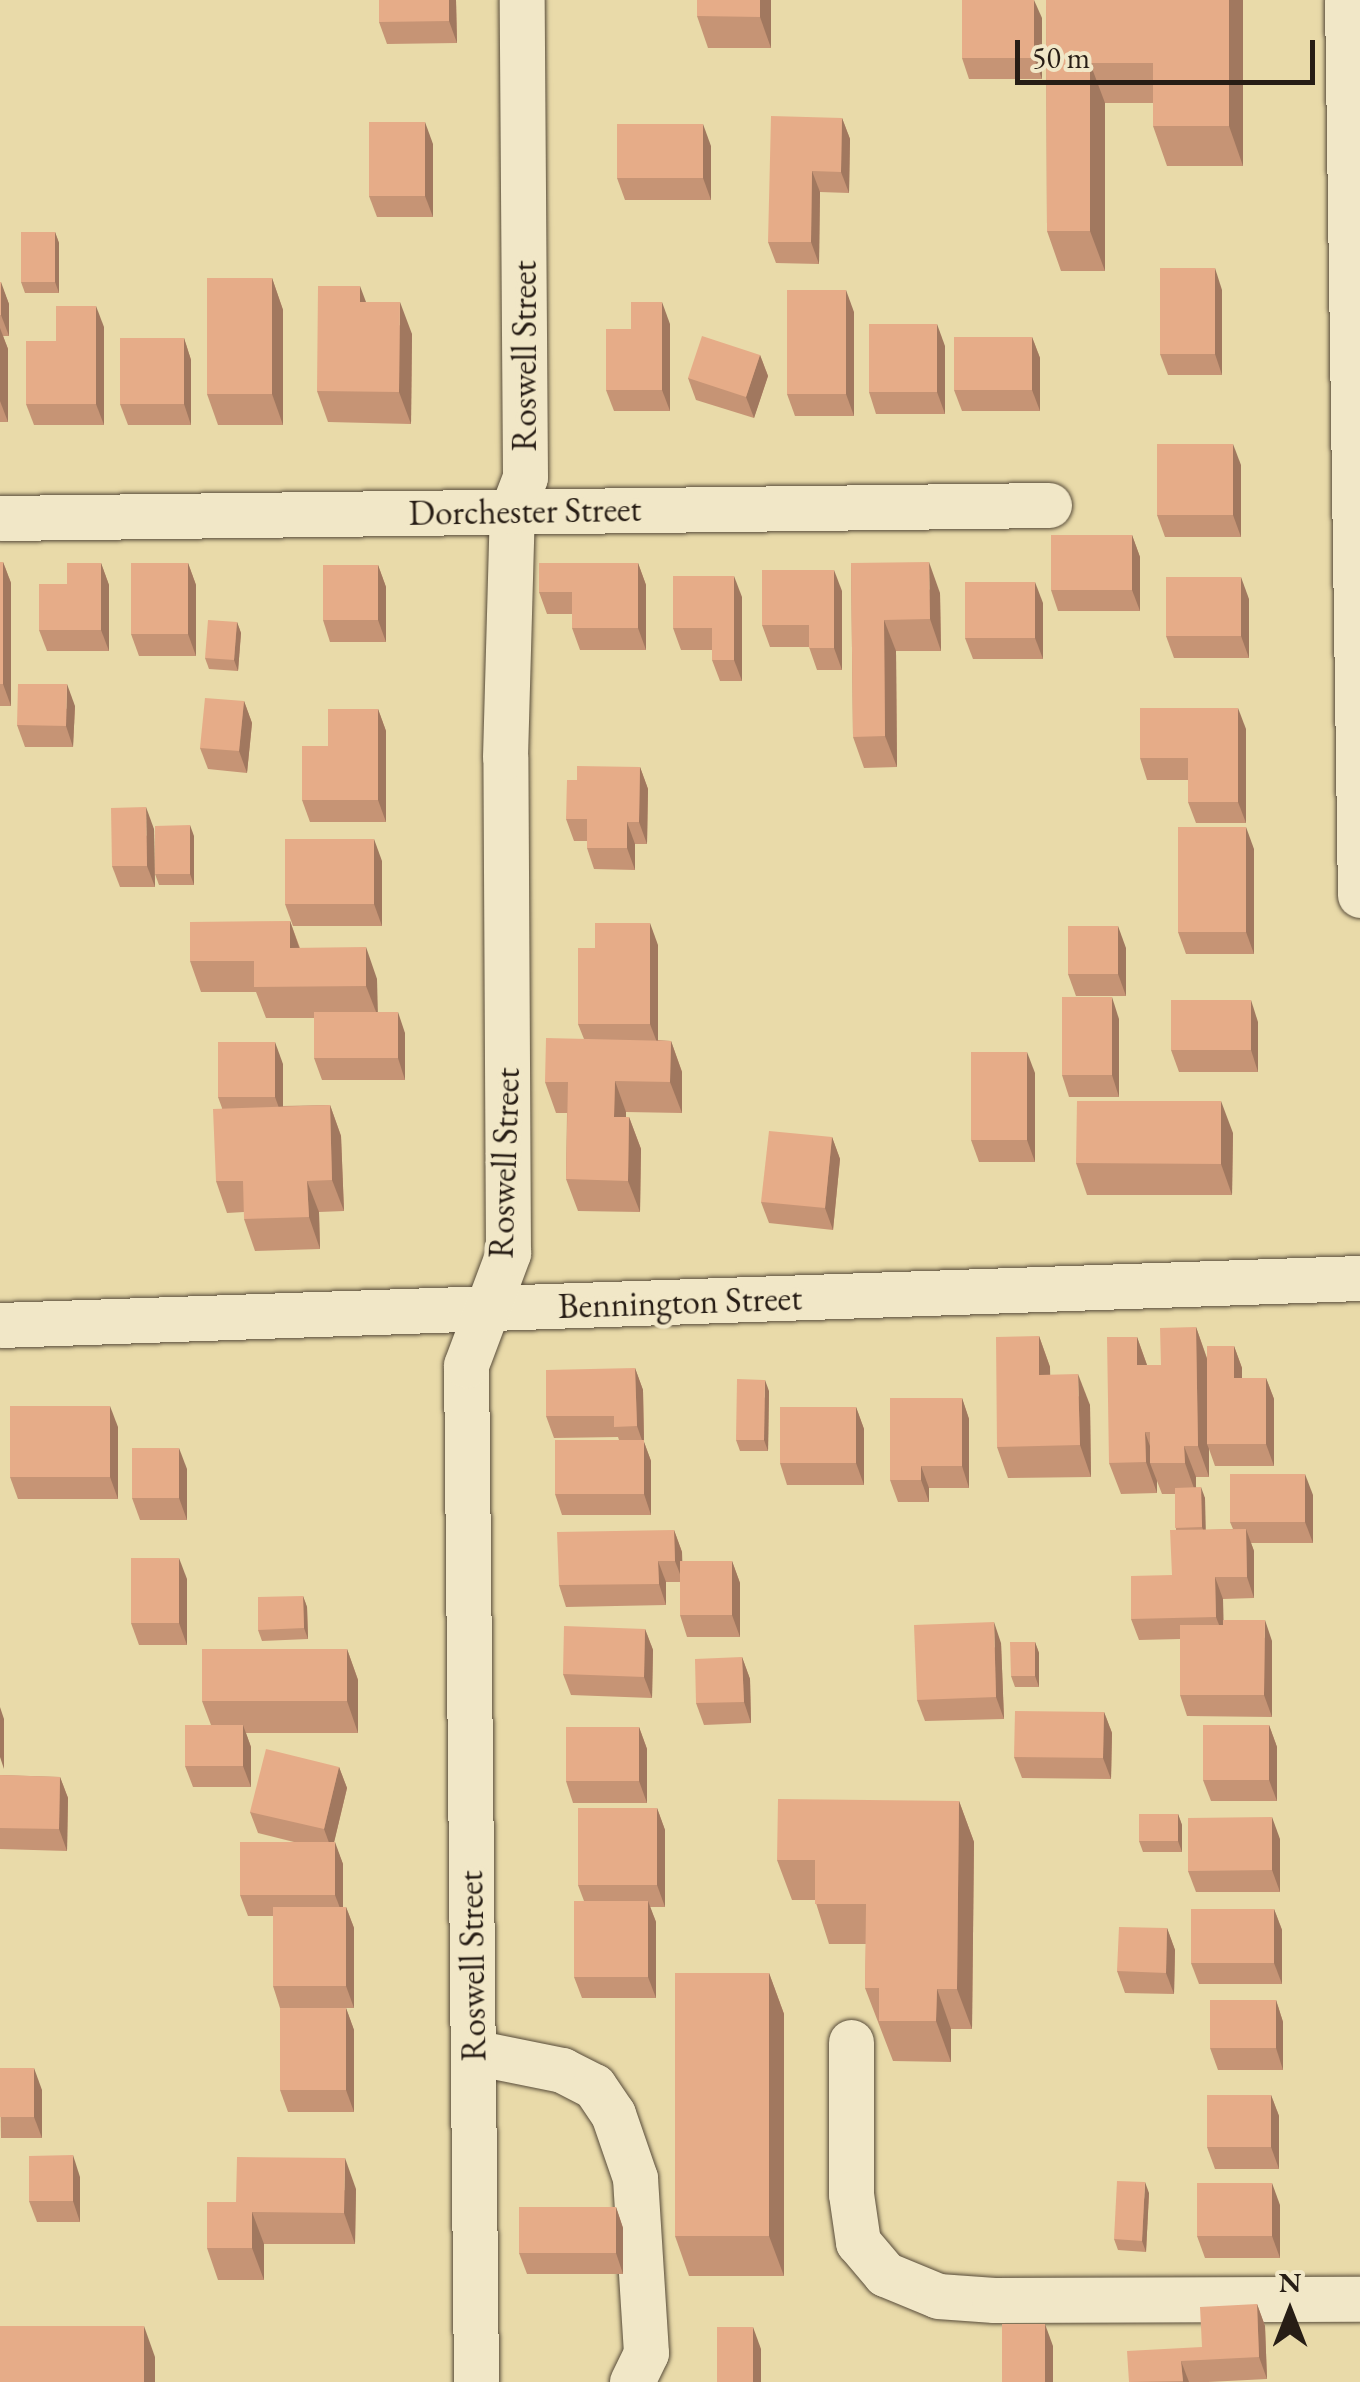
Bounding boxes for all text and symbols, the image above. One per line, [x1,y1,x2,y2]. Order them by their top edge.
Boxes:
scale bar [1020,20,1320,82]
text: 50 m [1032,38,1090,77]
street label: Roswell Street [503,260,545,452]
street label: Dorchester Street [408,488,642,534]
street label: Roswell Street [480,1067,528,1259]
street label: Bennington Street [557,1277,803,1327]
street label: Roswell Street [449,1870,495,2062]
north arrow [1240,2262,1340,2362]
text: N [1279,2264,1301,2300]

